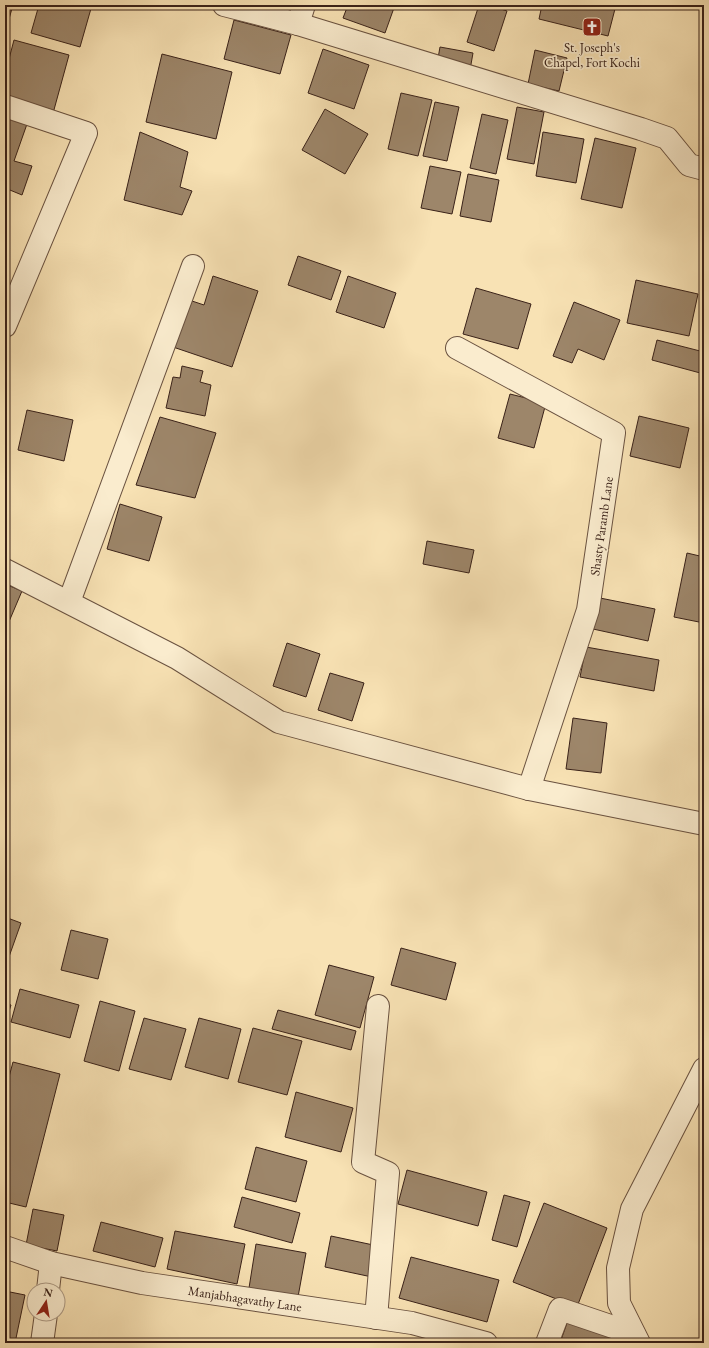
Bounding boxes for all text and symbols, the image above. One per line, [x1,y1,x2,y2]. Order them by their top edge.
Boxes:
church icon: St. Joseph's Chapel, Fort Kochi [581,16,603,38]
place label: St. Joseph's Chapel, Fort Kochi [544,39,640,71]
street label: Shasty Paramb Lane [586,475,617,577]
north arrow [26,1282,66,1322]
street label: Manjabhagavathy Lane [187,1282,303,1316]
text: N [42,1284,54,1300]

